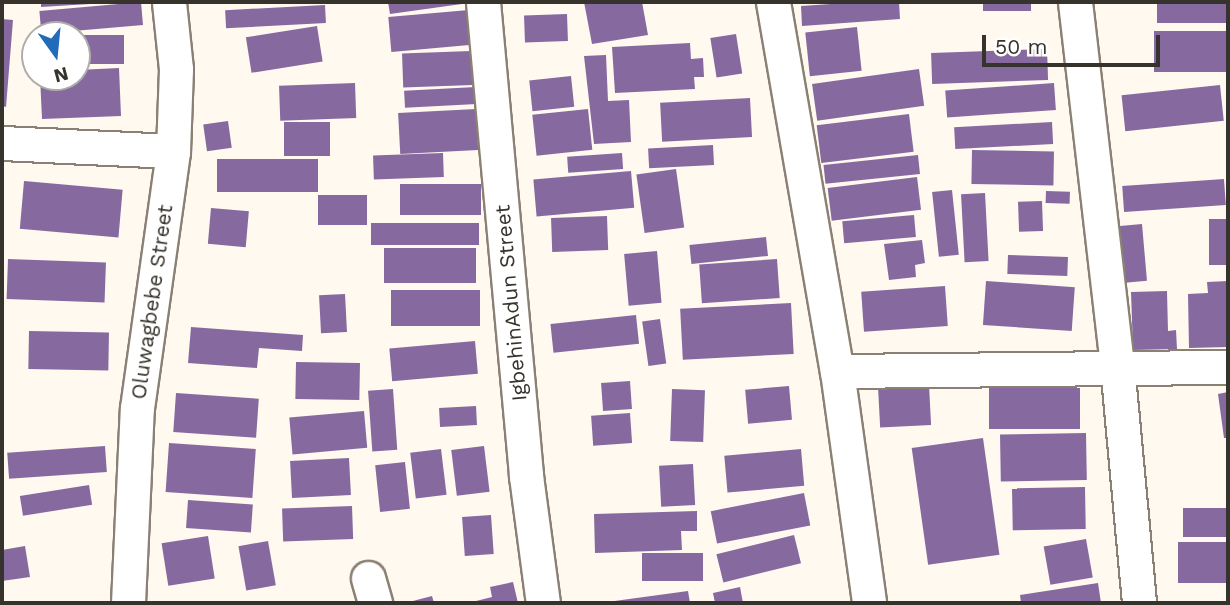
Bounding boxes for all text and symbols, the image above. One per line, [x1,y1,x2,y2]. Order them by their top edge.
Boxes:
north arrow [21,21,91,91]
scale bar [985,21,1164,65]
text: 50 m [995,34,1047,59]
text: N [51,62,71,88]
street label: Oluwagbebe Street [126,203,178,401]
street label: IgbehinAdun Street [490,204,532,402]

